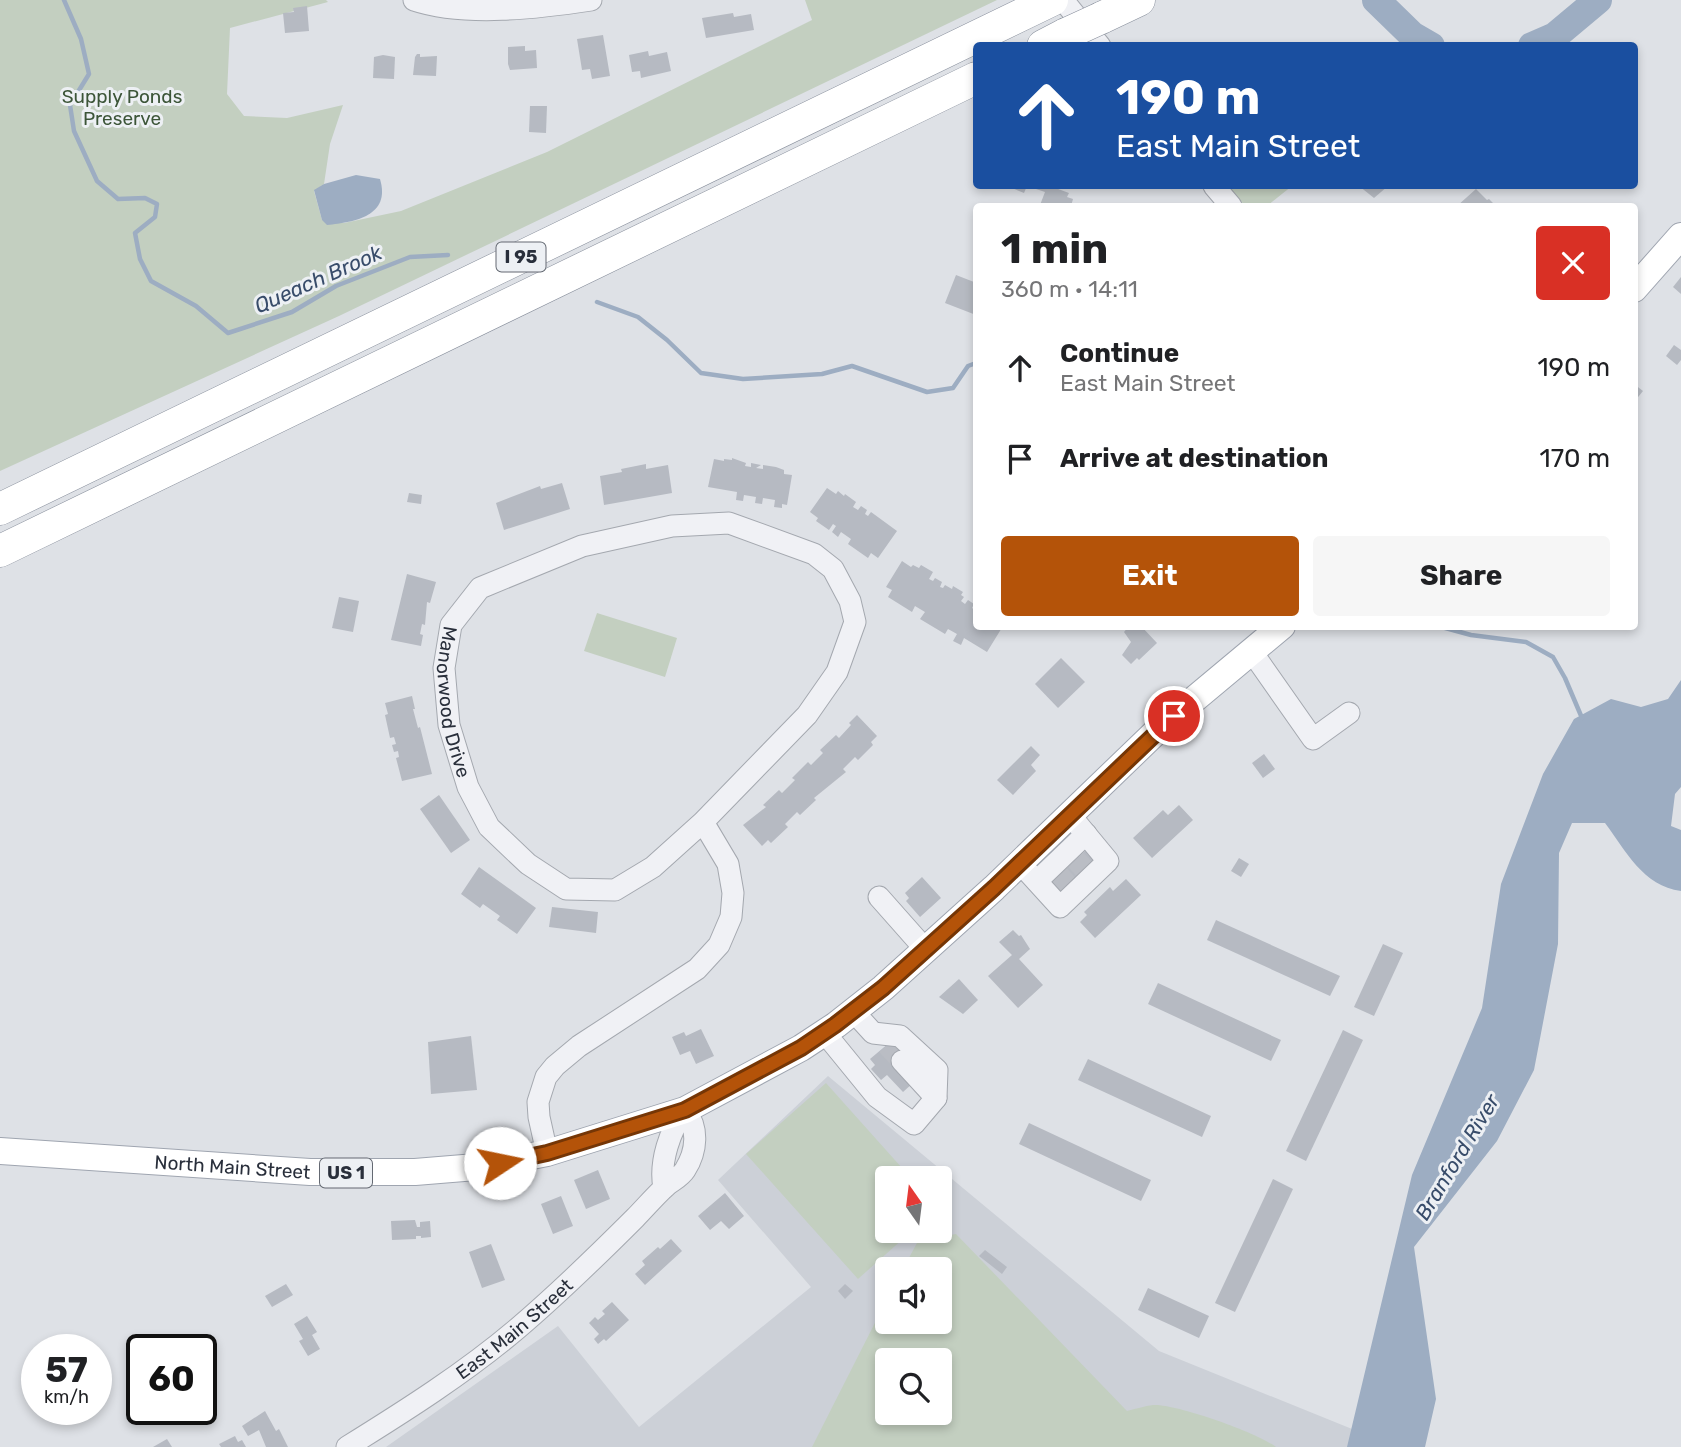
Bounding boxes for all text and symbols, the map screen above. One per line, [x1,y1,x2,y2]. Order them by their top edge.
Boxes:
text: 190 m [1116,68,1260,126]
icon: ahead [1001,70,1092,161]
park label: Supply Ponds Preserve [62,85,182,130]
text: East Main Street [1116,127,1360,165]
text: 1 min [1001,224,1108,274]
button: close [1536,226,1610,300]
water label: Queach Brook [250,239,387,318]
road number: I 95 [496,243,546,272]
text: 360 m · 14:11 [1001,275,1138,303]
text: Continue [1060,338,1179,369]
icon: ahead [1001,349,1039,387]
text: 190 m [1537,352,1610,383]
text: East Main Street [1060,369,1236,397]
icon: arrive [1001,440,1039,478]
text: Arrive at destination [1060,443,1328,474]
text: 170 m [1540,443,1610,474]
button: Exit [1001,536,1299,616]
button: Share [1313,536,1610,616]
street label: Manorwood Drive [432,624,476,780]
pin [1144,686,1204,746]
icon: arrive [1155,697,1193,735]
water label: Branford River [1410,1089,1505,1224]
position arrow [463,1126,537,1200]
street label: North Main Street [154,1150,312,1184]
road number: US 1 [320,1158,372,1188]
north arrow [875,1166,952,1242]
map controls [875,1166,952,1425]
button: sound [875,1257,952,1334]
street label: East Main Street [451,1273,578,1384]
speed limit sign: 60 [126,1334,217,1425]
button: search [875,1348,952,1425]
text: 57 [45,1349,88,1391]
text: km/h [44,1386,89,1408]

